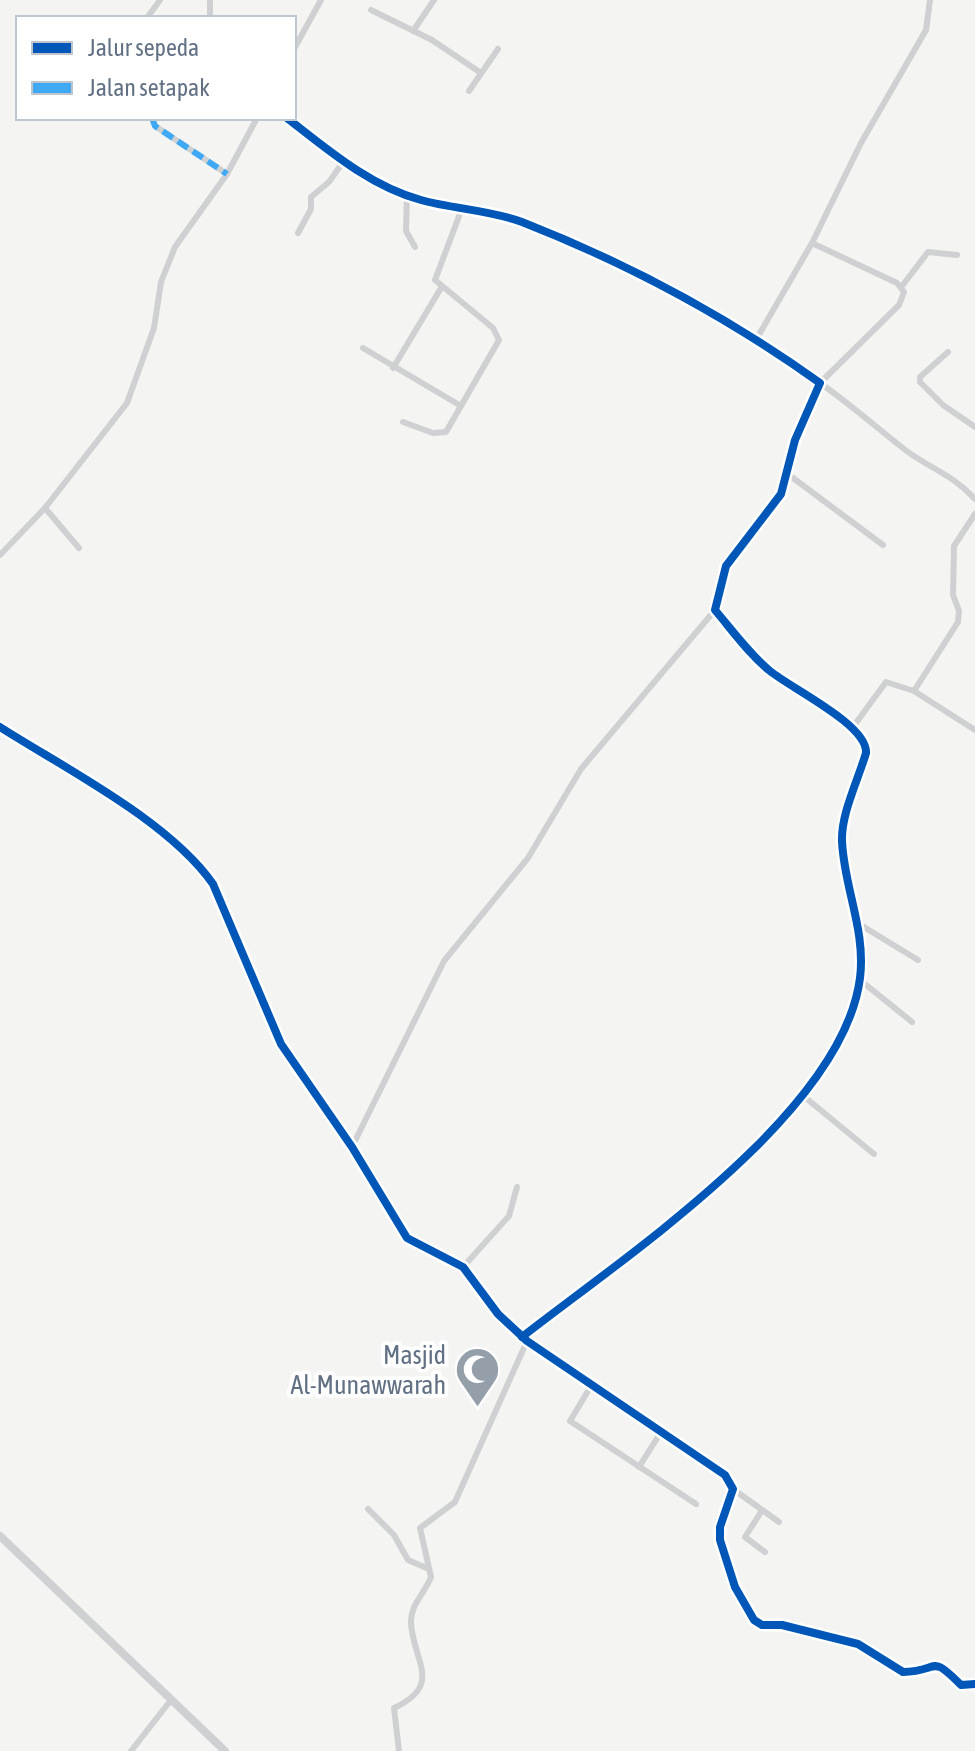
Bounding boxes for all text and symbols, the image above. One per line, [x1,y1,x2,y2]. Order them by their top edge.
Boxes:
legend [16,16,296,120]
text: Jalur sepeda [88,34,199,61]
text: Jalan setapak [88,74,210,101]
place label: Masjid Al-Munawwarah [290,1340,446,1400]
mosque icon: Masjid Al-Munawwarah [453,1346,501,1409]

